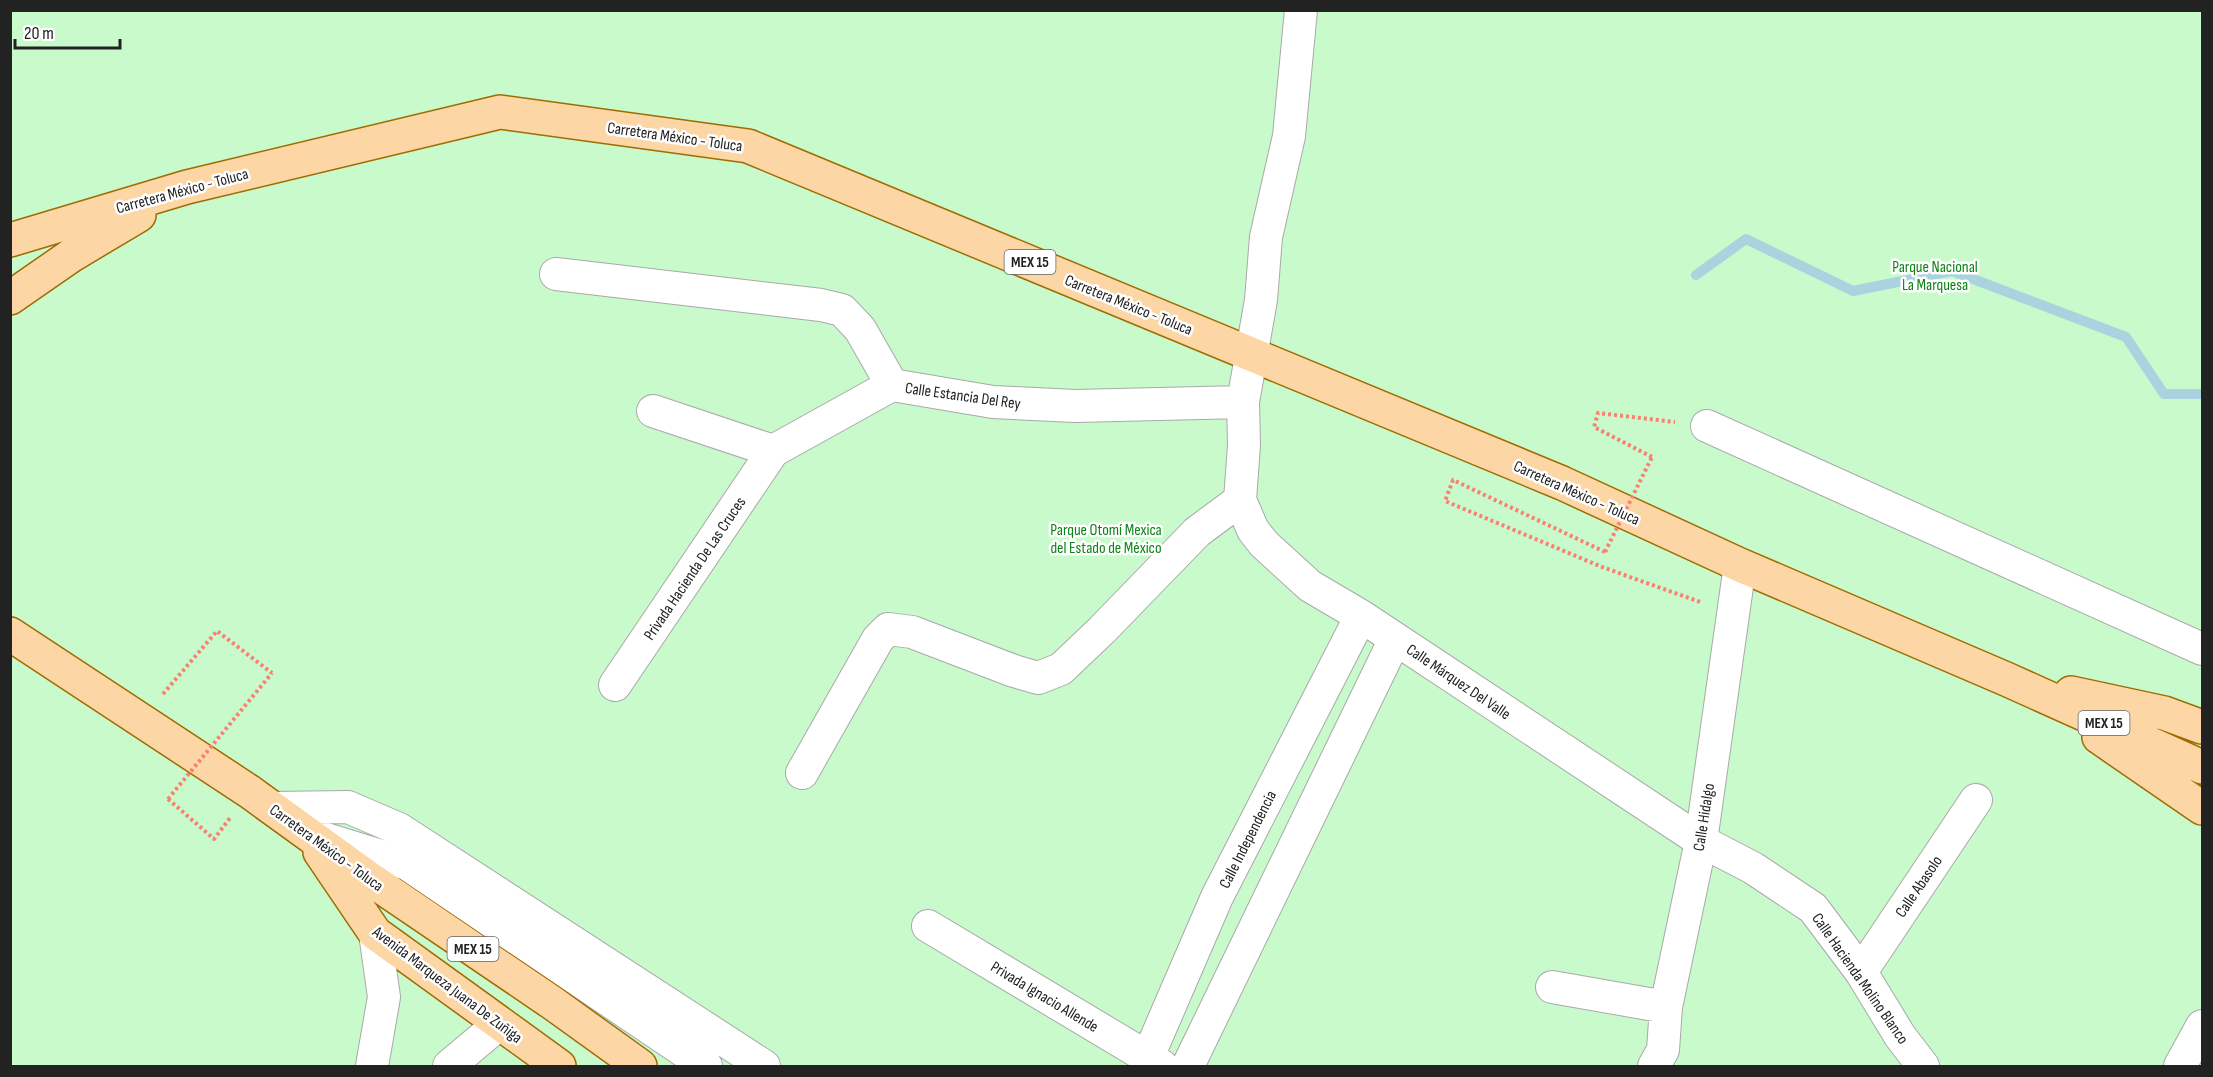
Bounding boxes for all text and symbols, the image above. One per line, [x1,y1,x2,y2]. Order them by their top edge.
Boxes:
scale bar [15,12,120,50]
text: 20 m [24,23,54,44]
street label: Carretera México - Toluca [606,119,743,156]
street label: Carretera México - Toluca [114,165,251,218]
road number: MEX 15 [1004,250,1056,274]
park label: Parque Nacional La Marquesa [1892,258,1978,295]
street label: Carretera México - Toluca [1062,271,1195,340]
street label: Calle Estancia Del Rey [904,379,1022,414]
street label: Carretera México - Toluca [1510,457,1642,530]
street label: Privada Hacienda De Las Cruces [640,493,750,644]
park label: Parque Otomí Mexica del Estado de México [1050,521,1162,558]
street label: Calle Márquez Del Valle [1402,640,1514,724]
road number: MEX 15 [2078,711,2130,735]
street label: Calle Hidalgo [1690,782,1719,853]
street label: Calle Independencia [1216,788,1281,892]
street label: Carretera México - Toluca [266,801,387,896]
street label: Calle Abasolo [1892,852,1947,921]
street label: Calle Hacienda Molino Blanco [1807,910,1912,1048]
street label: Avenida Marqueza Juana De Zuñiga [368,922,526,1048]
road number: MEX 15 [448,937,498,961]
street label: Privada Ignacio Allende [987,958,1102,1037]

